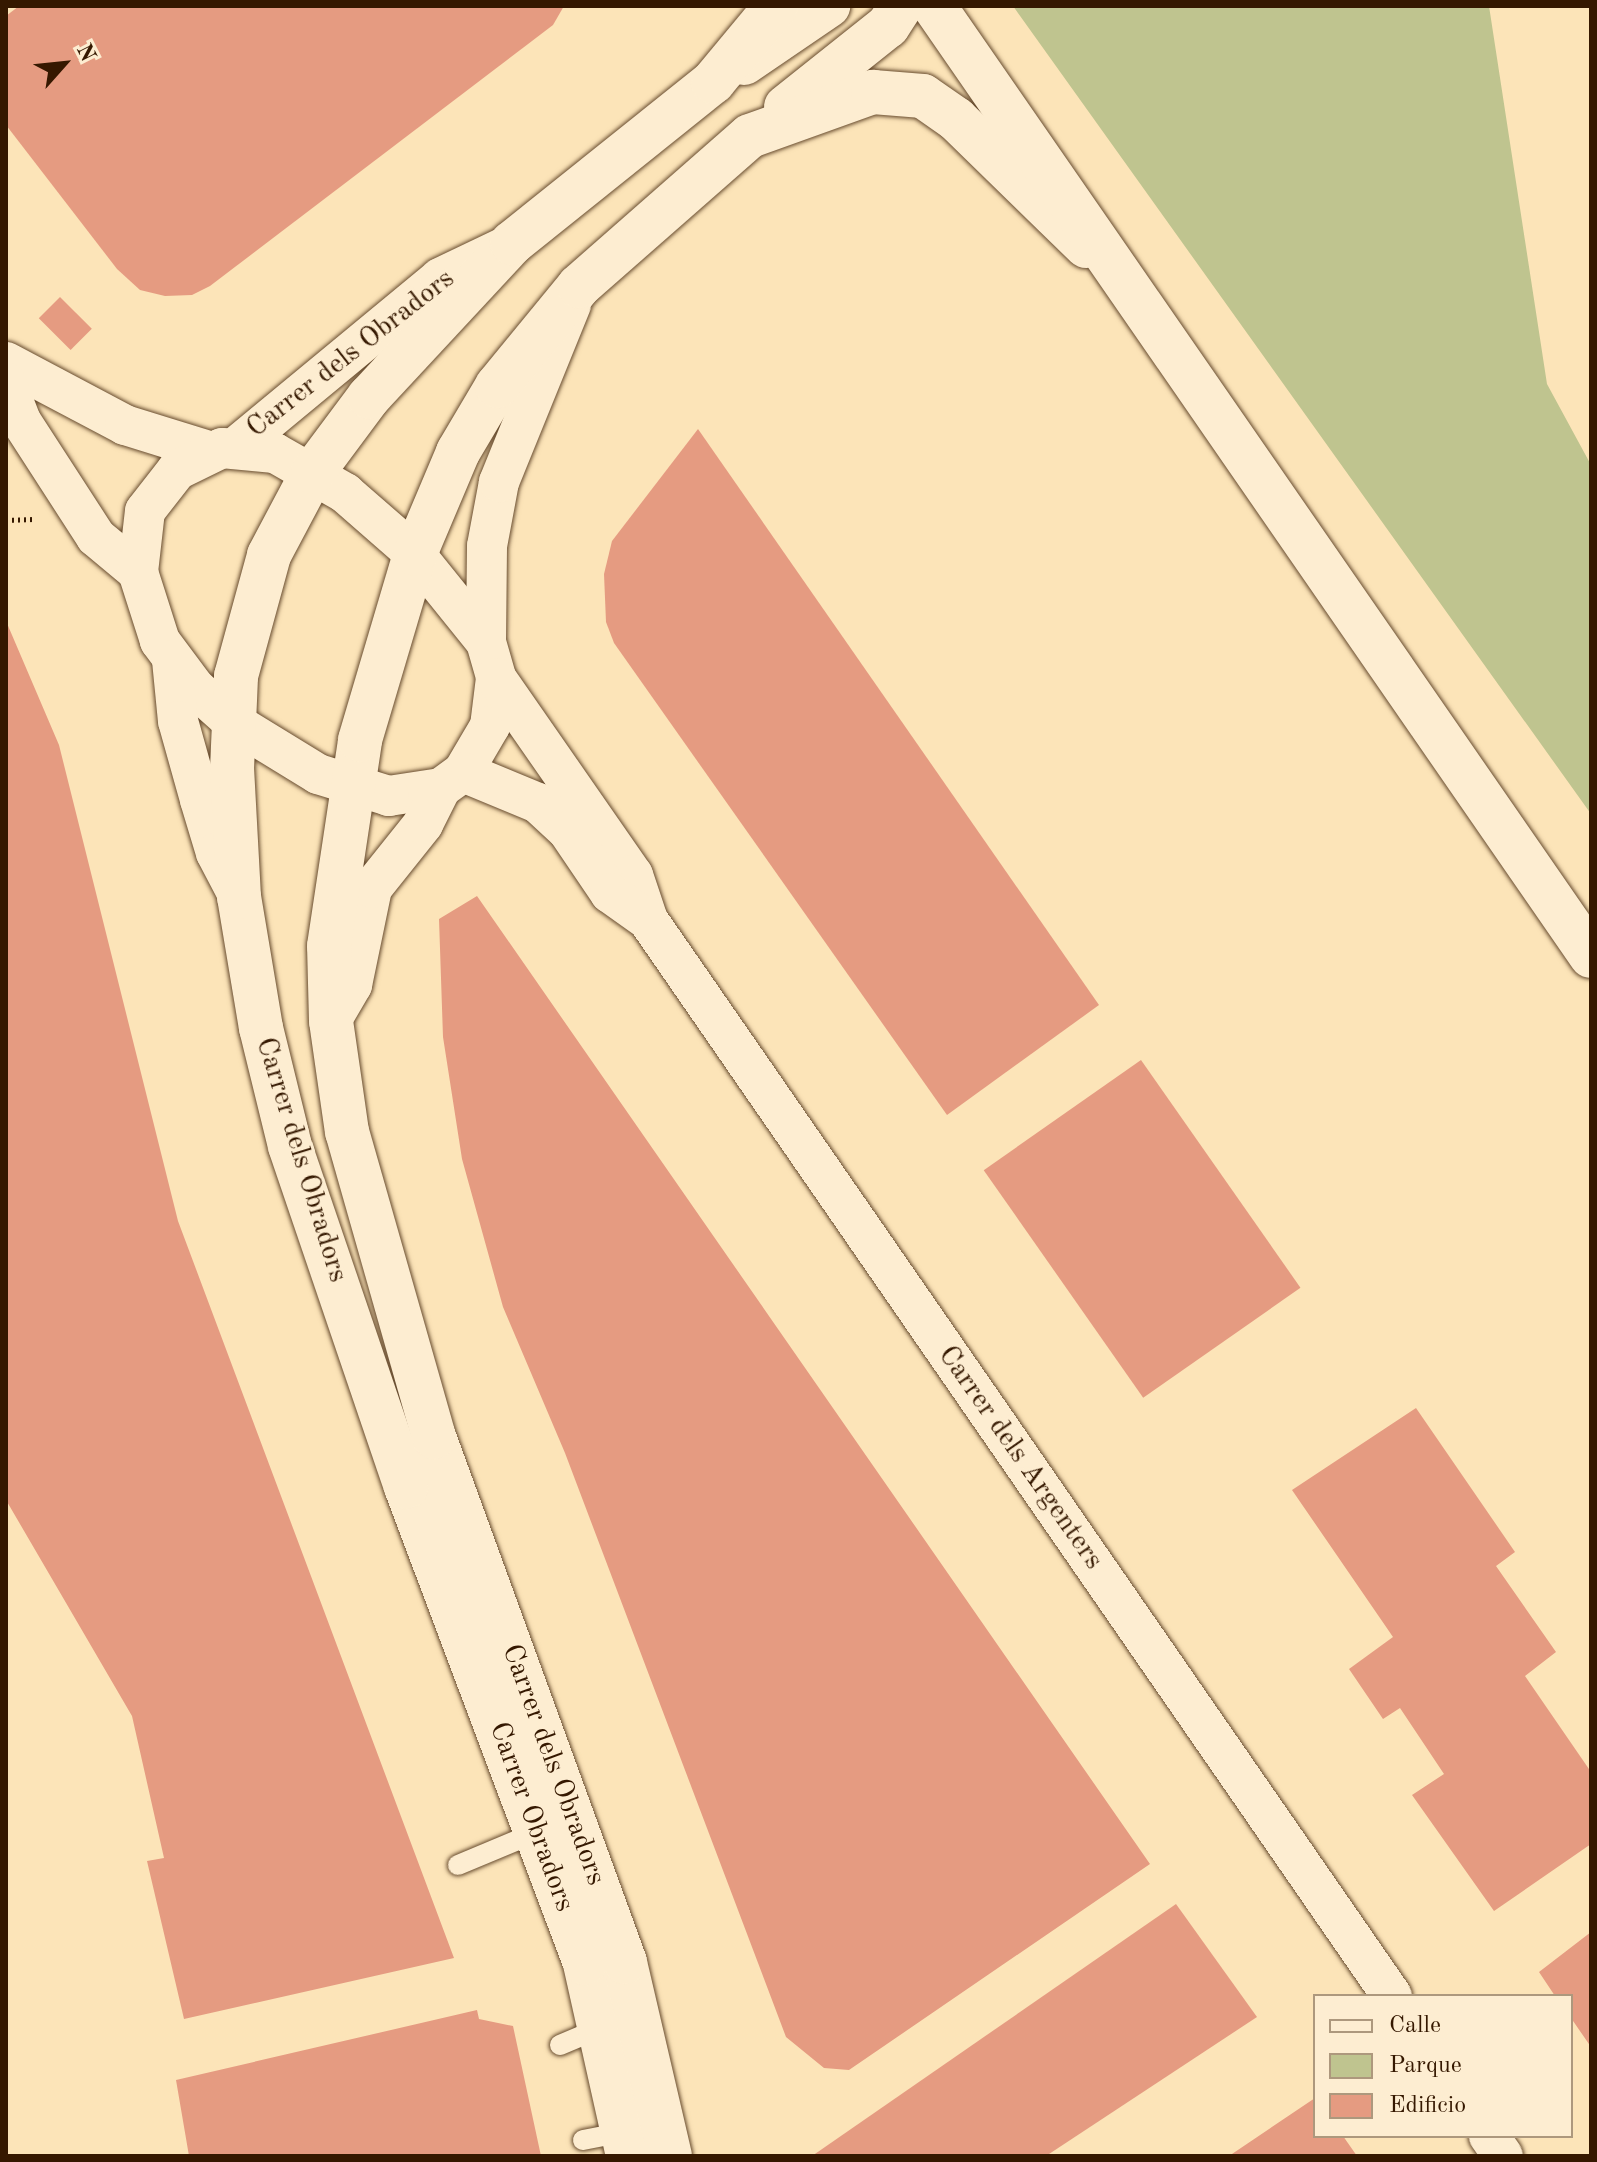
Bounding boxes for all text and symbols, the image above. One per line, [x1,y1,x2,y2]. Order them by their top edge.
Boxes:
north arrow [24,24,104,104]
text: N [72,41,99,66]
street label: Carrer dels Obradors [241,263,461,445]
street label: Carrer dels Obradors [248,1034,354,1286]
street label: Carrer dels Argenters [930,1340,1110,1576]
street label: Carrer dels Obradors [494,1640,612,1890]
street label: Carrer Obradors [481,1718,581,1916]
legend [1313,1994,1573,2138]
text: Calle [1389,2014,1441,2038]
text: Parque [1389,2054,1462,2078]
text: Edificio [1389,2094,1466,2118]

